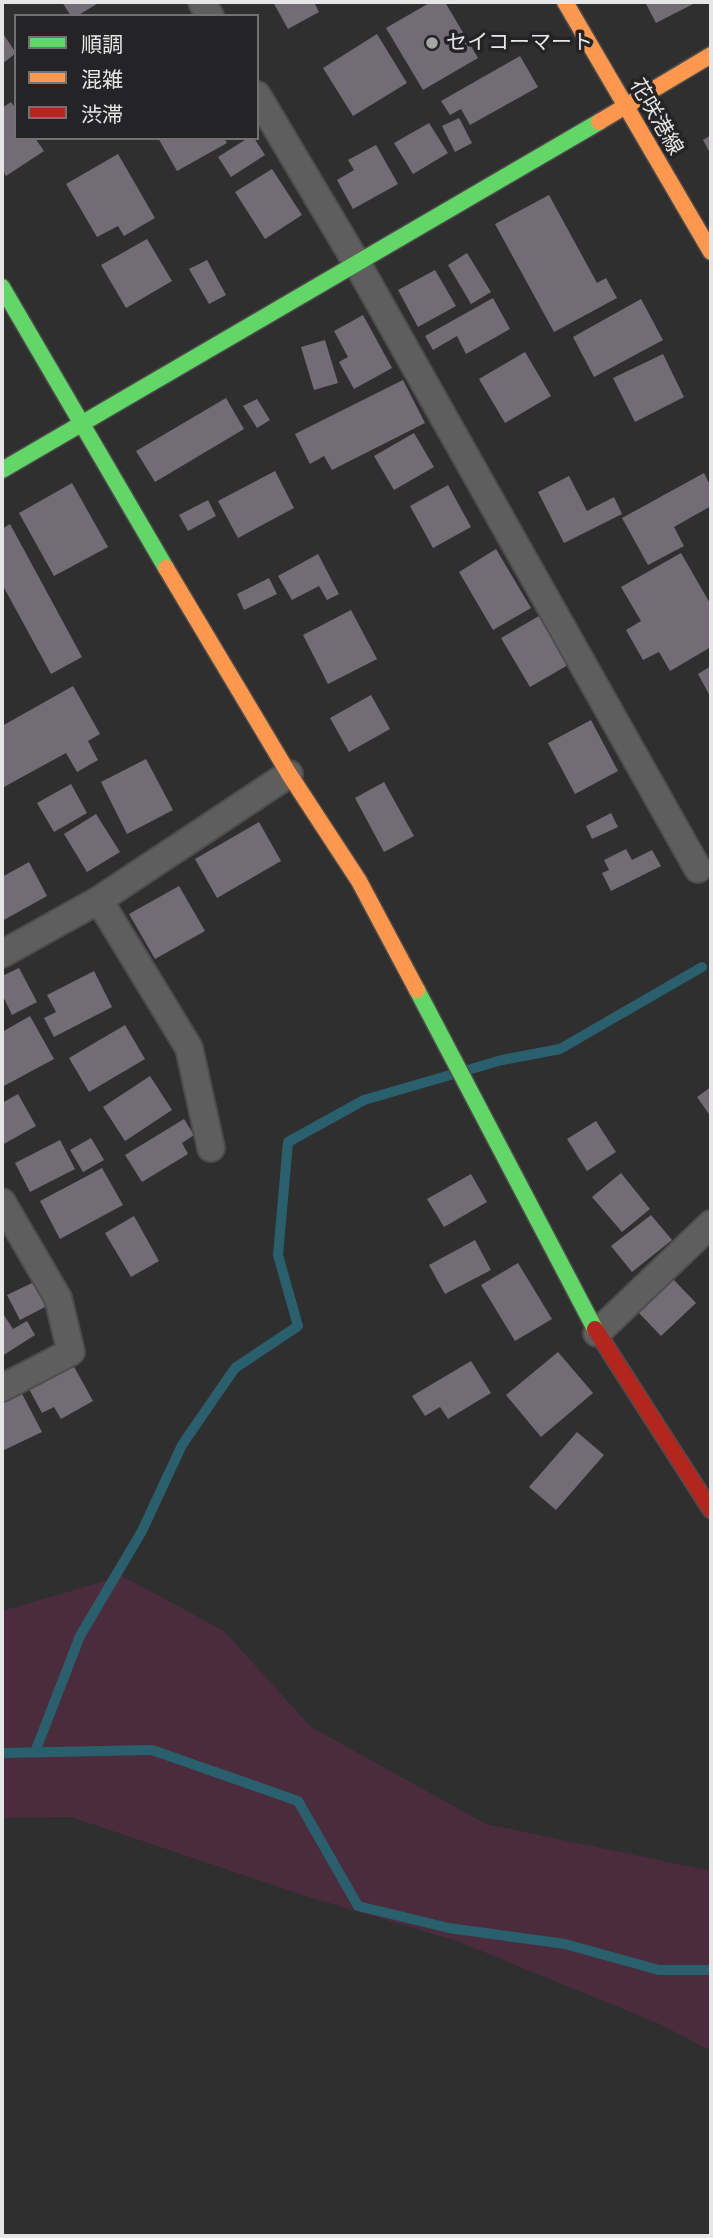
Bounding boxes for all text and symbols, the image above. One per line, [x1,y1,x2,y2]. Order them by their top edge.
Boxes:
legend [14,14,259,140]
text: 順調 [81,30,123,58]
place label: セイコーマート [446,30,593,56]
marker: セイコーマート [424,35,440,51]
text: 混雑 [81,65,123,93]
street label: 花咲港線 [624,74,688,160]
text: 渋滞 [81,100,123,128]

